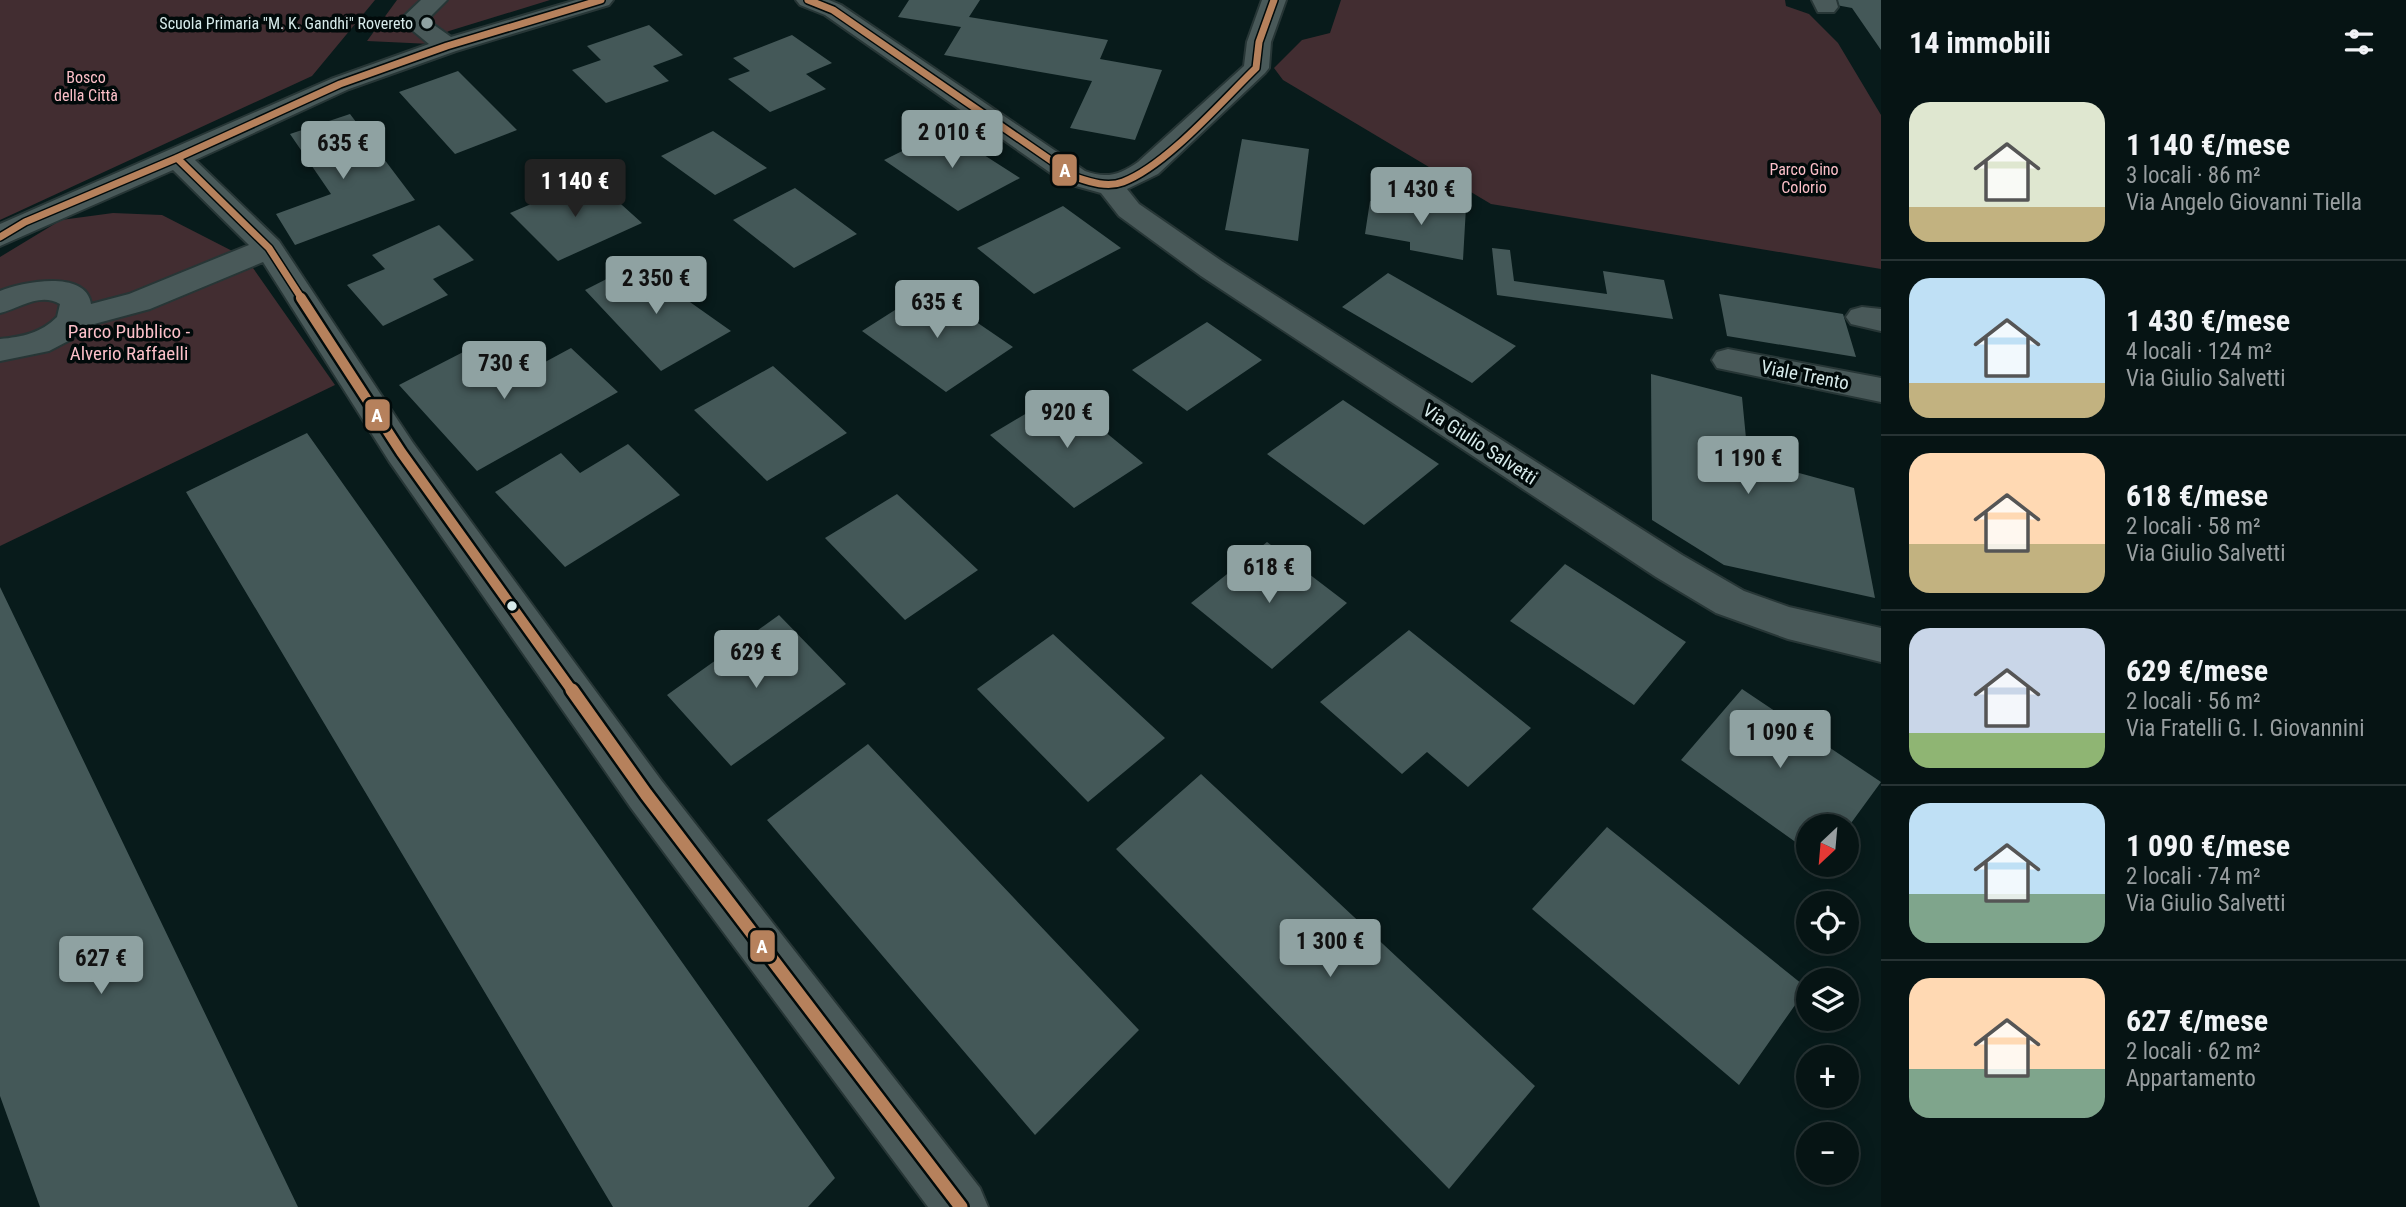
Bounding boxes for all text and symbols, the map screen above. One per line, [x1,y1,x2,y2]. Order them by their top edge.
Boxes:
place label: Scuola Primaria "M. K. Gandhi" Rovereto [159,14,413,33]
marker: Scuola Primaria "M. K. Gandhi" Rovereto [419,15,435,31]
icon: filters [2340,23,2378,61]
text: 14 immobili [1909,25,2051,60]
park label: Bosco della Città [54,68,118,105]
pin: 2 010 € [887,110,1017,170]
text: 2 010 € [918,119,986,146]
pin: 635 € [294,122,392,181]
text: 1 140 €/mese [2126,127,2290,162]
text: 635 € [317,130,369,157]
icon: home [1965,130,2049,214]
line badge: A [1051,153,1078,187]
text: A [1059,159,1071,182]
pin: 1 140 € [510,160,640,219]
park label: Parco Gino Colorio [1769,160,1839,197]
text: 3 locali · 86 m² [2126,162,2261,189]
text: 1 140 € [541,168,609,195]
pin: 1 430 € [1356,168,1486,227]
text: 1 430 € [1387,176,1455,203]
text: Via Angelo Giovanni Tiella [2126,189,2362,216]
pin: 2 350 € [591,256,721,316]
text: 2 350 € [622,265,690,292]
pin: 635 € [888,280,986,340]
text: 635 € [911,289,963,316]
text: 1 430 €/mese [2126,303,2290,338]
icon: home [1965,306,2049,390]
park label: Parco Pubblico - Alverio Raffaelli [68,320,190,365]
text: 4 locali · 124 m² [2126,338,2272,365]
pin: 730 € [455,342,553,401]
text: 730 € [478,350,530,377]
street label: Viale Trento [1759,355,1851,395]
text: Via Giulio Salvetti [2126,365,2285,392]
pin: 920 € [1018,391,1116,450]
line badge: A [364,398,391,432]
street label: Via Giulio Salvetti [1419,398,1541,490]
text: 920 € [1041,399,1093,426]
text: A [371,404,383,427]
pin: 1 190 € [1683,436,1813,496]
text: 1 190 € [1714,445,1782,472]
text: 618 €/mese [2126,478,2268,513]
icon: home [1965,481,2049,565]
text: 2 locali · 58 m² [2126,513,2261,540]
text: Via Giulio Salvetti [2126,540,2285,567]
pin: 618 € [1220,546,1318,605]
text: 618 € [1243,554,1295,581]
unlabelled marker [505,599,519,613]
pin: 629 € [707,630,805,690]
text: 629 € [730,639,782,666]
text: 629 €/mese [2126,653,2268,688]
icon: home [1965,656,2049,740]
text: 2 locali · 56 m² [2126,688,2261,715]
pin: 1 090 € [1715,710,1845,770]
text: Via Fratelli G. I. Giovannini [2126,715,2364,742]
text: 1 090 € [1746,719,1814,746]
north arrow [1796,814,1858,877]
map controls [1796,814,1859,1185]
text: 1 090 €/mese [2126,828,2290,863]
icon: home [1965,831,2049,915]
text: 2 locali · 74 m² [2126,863,2261,890]
text: Via Giulio Salvetti [2126,890,2285,917]
button: locate [1796,891,1859,954]
pin: 1 300 € [1265,920,1395,979]
text: 1 300 € [1296,928,1364,955]
line badge: A [749,929,776,963]
text: A [756,935,768,958]
pin: 627 € [52,936,150,996]
text: 627 € [75,945,127,972]
button: layers [1796,968,1859,1031]
text: 627 €/mese [2126,1003,2268,1038]
icon: home [1965,1006,2049,1090]
text: 2 locali · 62 m² [2126,1038,2261,1065]
button: + [1796,1045,1859,1108]
text: Appartamento [2126,1065,2256,1092]
button: − [1796,1122,1859,1185]

